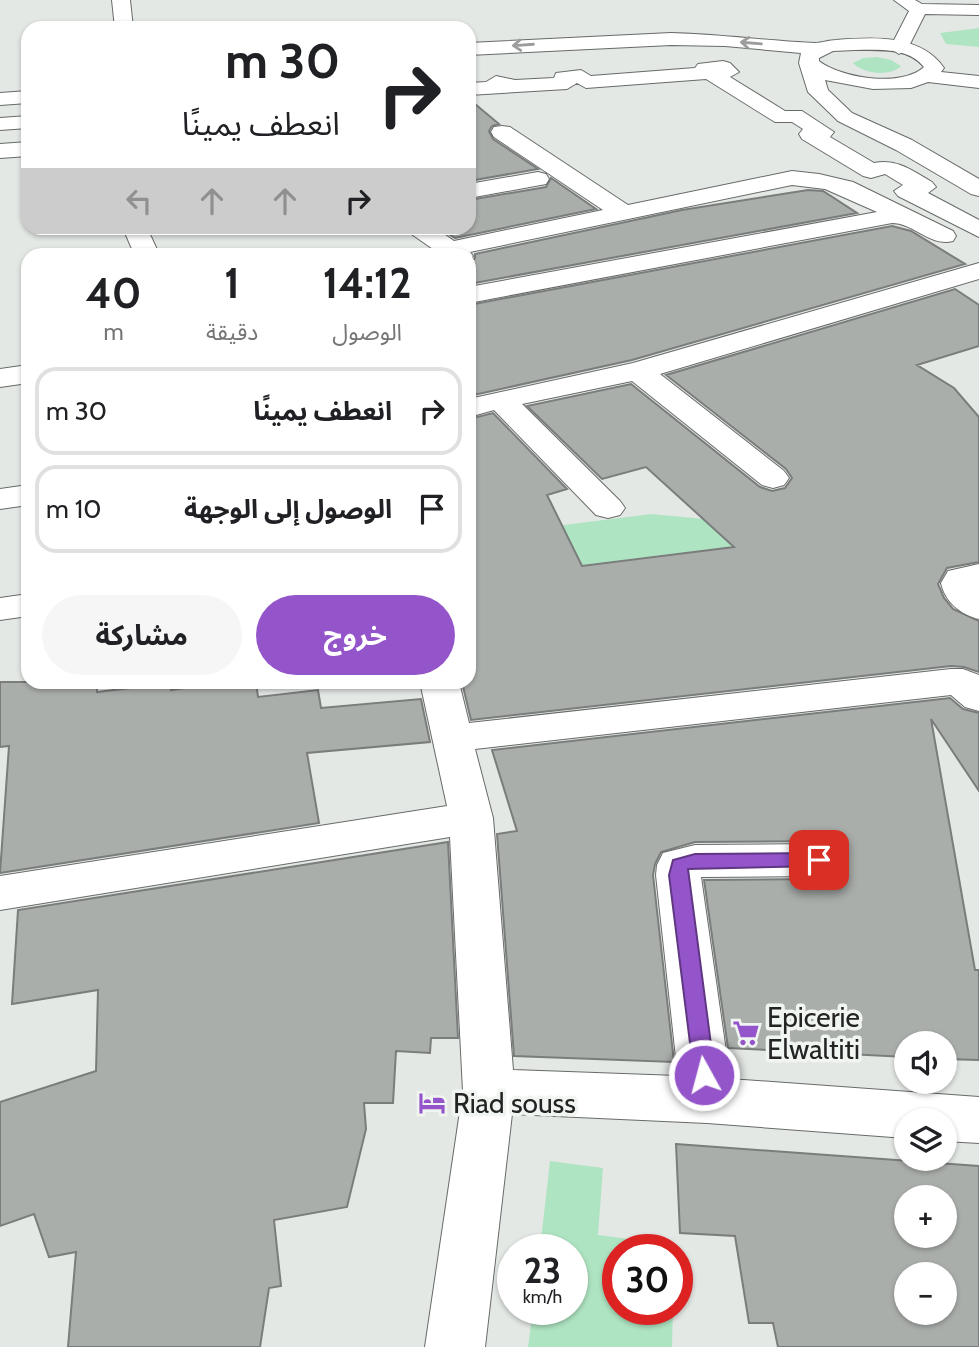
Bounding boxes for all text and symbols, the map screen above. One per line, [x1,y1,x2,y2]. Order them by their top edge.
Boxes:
text: 30 m [225,31,340,90]
one-way arrow [740,36,762,49]
one-way arrow [513,39,535,52]
icon: right [364,49,455,140]
text: انعطف يمينًا [182,104,340,143]
icon: left [120,182,158,220]
icon: ahead [193,182,231,220]
icon: ahead [266,182,304,220]
icon: right [339,182,377,220]
text: 1 [224,257,240,309]
text: 14:12 [323,257,411,309]
text: 40 [86,267,141,319]
text: m [103,318,124,346]
text: دقيقة [206,318,258,346]
text: الوصول [332,318,402,346]
icon: right [413,392,451,430]
text: 30 m [46,395,107,427]
text: انعطف يمينًا [253,395,392,427]
icon: arrive [413,490,451,528]
text: 10 m [46,493,101,525]
text: الوصول إلى الوجهة [184,493,392,525]
button: مشاركة [42,595,242,675]
button: خروج [256,595,455,675]
pin [789,830,849,890]
icon: arrive [800,841,838,879]
place label: Epicerie Elwaltiti [767,1000,860,1066]
supermarket icon: Epicerie Elwaltiti [731,1018,761,1048]
map controls [894,1031,957,1325]
button: sound [894,1031,957,1094]
position arrow [667,1038,741,1112]
place label: Riad souss [453,1086,576,1120]
hotel icon: Riad souss [417,1088,447,1118]
button: layers [894,1108,957,1171]
button: + [894,1185,957,1248]
speed limit sign: 30 [602,1234,693,1325]
text: 23 [524,1249,561,1292]
button: − [894,1262,957,1325]
text: km/h [523,1286,562,1308]

